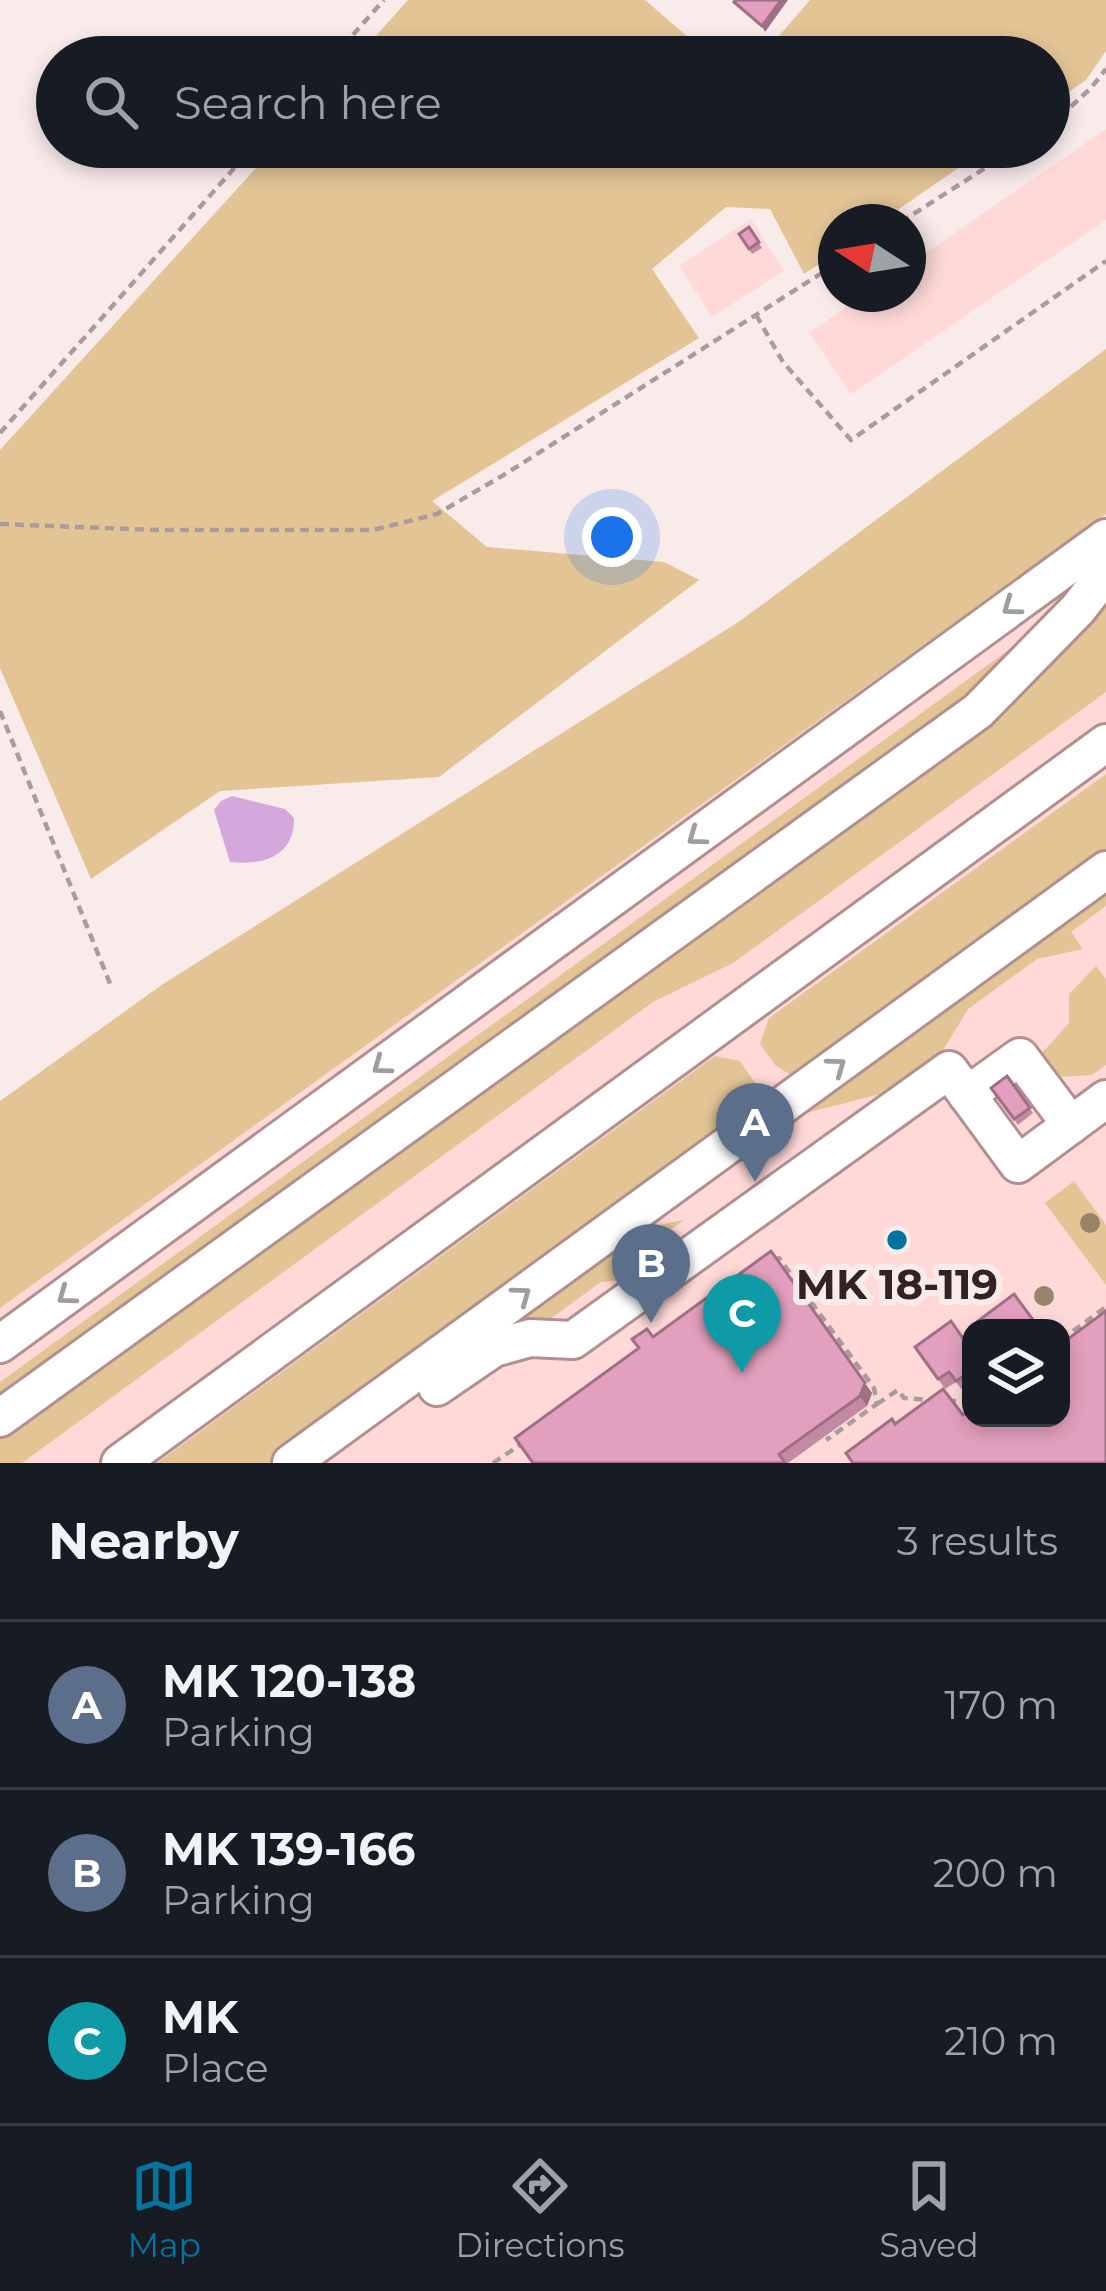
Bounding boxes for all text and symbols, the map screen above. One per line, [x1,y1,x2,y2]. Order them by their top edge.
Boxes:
search box [36,36,1070,168]
icon: search [78,69,144,135]
text: Search here [174,75,442,130]
north arrow [818,204,926,312]
your location [582,507,642,567]
one-way arrow [1003,593,1024,615]
one-way arrow [688,822,709,844]
one-way arrow [373,1052,394,1074]
one-way arrow [824,1058,845,1080]
pin: A [716,1083,794,1182]
pin: B [612,1224,690,1323]
marker: MK 18-119 [884,1227,910,1253]
place label: MK 18-119 [796,1258,998,1310]
pin: C [703,1274,781,1373]
one-way arrow [57,1282,79,1304]
one-way arrow [509,1288,530,1310]
map controls [962,1319,1070,1427]
button: layers [962,1319,1070,1427]
text: Nearby [48,1510,239,1572]
text: 3 results [897,1517,1058,1565]
text: MK 120-138 [162,1653,416,1708]
text: A [72,1681,102,1729]
text: 170 m [944,1681,1058,1729]
text: Parking [162,1708,315,1756]
text: MK 139-166 [162,1821,416,1876]
text: B [72,1849,102,1897]
text: 200 m [933,1849,1058,1897]
text: Parking [162,1876,315,1924]
text: MK [162,1989,238,2044]
text: C [73,2017,101,2065]
text: 210 m [944,2017,1058,2065]
text: Place [162,2044,269,2092]
tab: Map [127,2153,201,2265]
tab: Directions [456,2153,625,2265]
tab: Saved [879,2153,979,2265]

